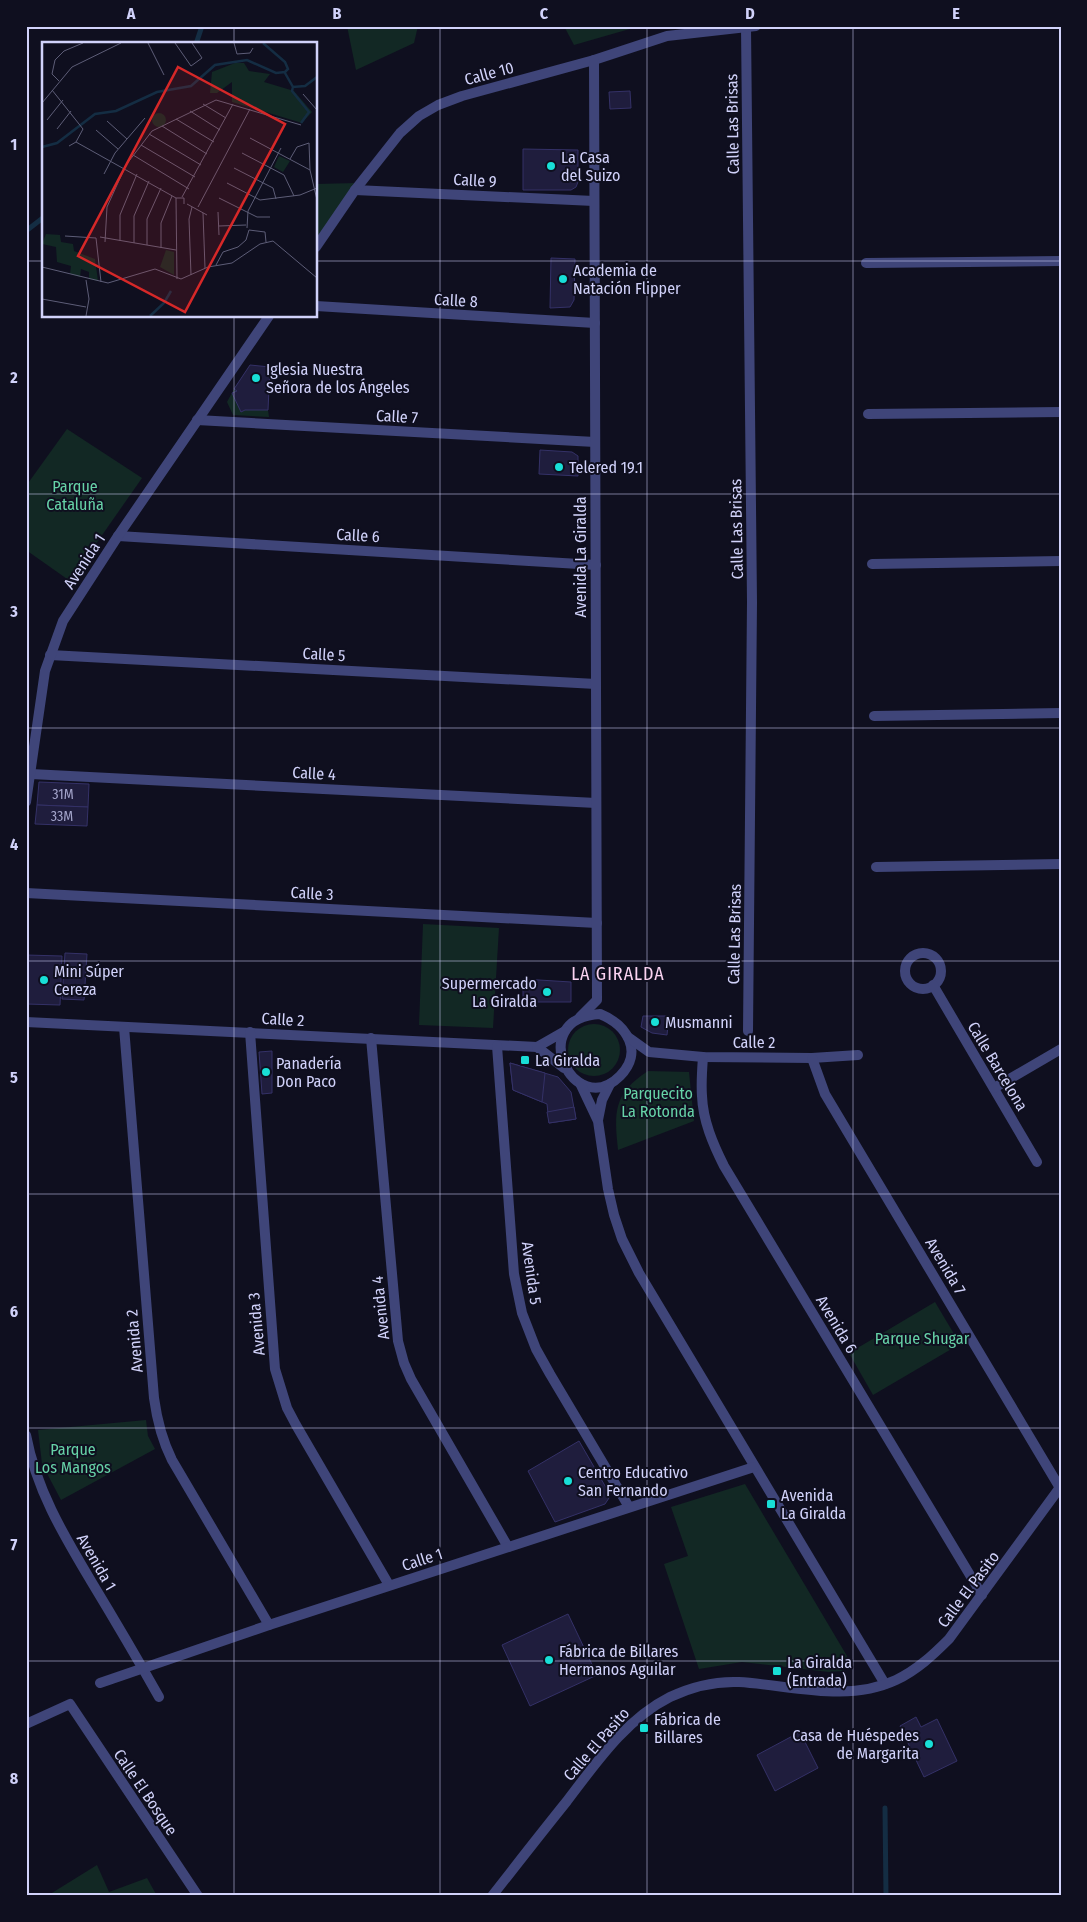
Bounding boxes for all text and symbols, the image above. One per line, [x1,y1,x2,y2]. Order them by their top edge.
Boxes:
text: A [126,4,136,23]
text: B [333,4,342,23]
text: C [540,4,549,23]
text: D [745,4,755,23]
text: E [952,4,960,23]
inset map [42,42,318,318]
street label: Calle 10 [462,58,516,89]
street label: Calle Las Brisas [722,73,743,174]
text: 1 [11,135,17,154]
place label: La Casa del Suizo [561,148,620,185]
marker: La Casa del Suizo [545,160,557,172]
street label: Calle 9 [453,170,497,191]
place label: Academia de Natación Flipper [573,261,681,298]
marker: Academia de Natación Flipper [557,273,569,285]
street label: Calle 8 [434,290,478,311]
place label: Iglesia Nuestra Señora de los Ángeles [266,360,410,397]
text: 2 [9,368,18,387]
marker: Iglesia Nuestra Señora de los Ángeles [250,372,262,384]
street label: Calle 7 [375,406,419,427]
place label: Telered 19.1 [569,458,643,477]
marker: Telered 19.1 [553,461,565,473]
park label: Parque Cataluña [46,477,104,514]
street label: Calle Las Brisas [726,478,747,579]
street label: Avenida La Giralda [571,496,590,618]
street label: Calle 6 [336,525,380,546]
street label: Avenida 1 [59,530,109,593]
text: 3 [9,602,18,621]
street label: Calle 5 [302,644,346,665]
street label: Calle 4 [292,763,336,784]
house number: 31M [52,786,74,803]
house number: 33M [51,808,73,825]
text: 4 [10,835,18,854]
street label: Calle 3 [290,883,334,904]
street label: Calle Las Brisas [724,883,745,984]
place label: Mini Súper Cereza [54,962,124,999]
district label: LA GIRALDA [571,963,665,985]
marker: Mini Súper Cereza [38,974,50,986]
place label: Supermercado La Giralda [442,974,537,1011]
marker: Supermercado La Giralda [541,986,553,998]
street label: Calle 2 [261,1009,305,1030]
place label: Musmanni [665,1013,733,1032]
marker: Musmanni [649,1016,661,1028]
street label: Calle Barcelona [963,1018,1032,1114]
street label: Calle 2 [733,1033,775,1052]
place label: La Giralda [535,1051,600,1070]
place label: Panadería Don Paco [276,1054,342,1091]
marker: La Giralda [519,1054,531,1066]
marker: Panadería Don Paco [260,1066,272,1078]
text: 5 [10,1068,18,1087]
park label: Parquecito La Rotonda [621,1084,695,1121]
street label: Avenida 7 [921,1235,970,1298]
street label: Avenida 5 [518,1240,545,1306]
street label: Avenida 4 [368,1275,393,1341]
street label: Avenida 3 [244,1292,269,1356]
street label: Avenida 6 [812,1292,861,1357]
text: 6 [10,1302,18,1321]
street label: Avenida 2 [122,1309,147,1373]
park label: Parque Shugar [875,1329,970,1348]
park label: Parque Los Mangos [35,1440,111,1477]
place label: Centro Educativo San Fernando [578,1463,688,1500]
marker: Centro Educativo San Fernando [562,1475,574,1487]
place label: Avenida La Giralda [781,1486,846,1523]
marker: Avenida La Giralda [765,1498,777,1510]
street label: Avenida 1 [73,1531,120,1594]
text: 7 [11,1535,18,1554]
street label: Calle 1 [399,1544,445,1575]
street label: Calle El Pasito [934,1547,1003,1631]
place label: Fábrica de Billares Hermanos Aguilar [559,1642,679,1679]
place label: La Giralda (Entrada) [787,1653,852,1690]
marker: Fábrica de Billares Hermanos Aguilar [543,1654,555,1666]
marker: La Giralda (Entrada) [771,1665,783,1677]
street label: Calle El Pasito [559,1704,633,1785]
place label: Fábrica de Billares [654,1710,721,1747]
marker: Fábrica de Billares [638,1722,650,1734]
place label: Casa de Huéspedes de Margarita [792,1726,919,1763]
marker: Casa de Huéspedes de Margarita [923,1738,935,1750]
street label: Calle El Bosque [110,1746,181,1839]
text: 8 [10,1769,19,1788]

